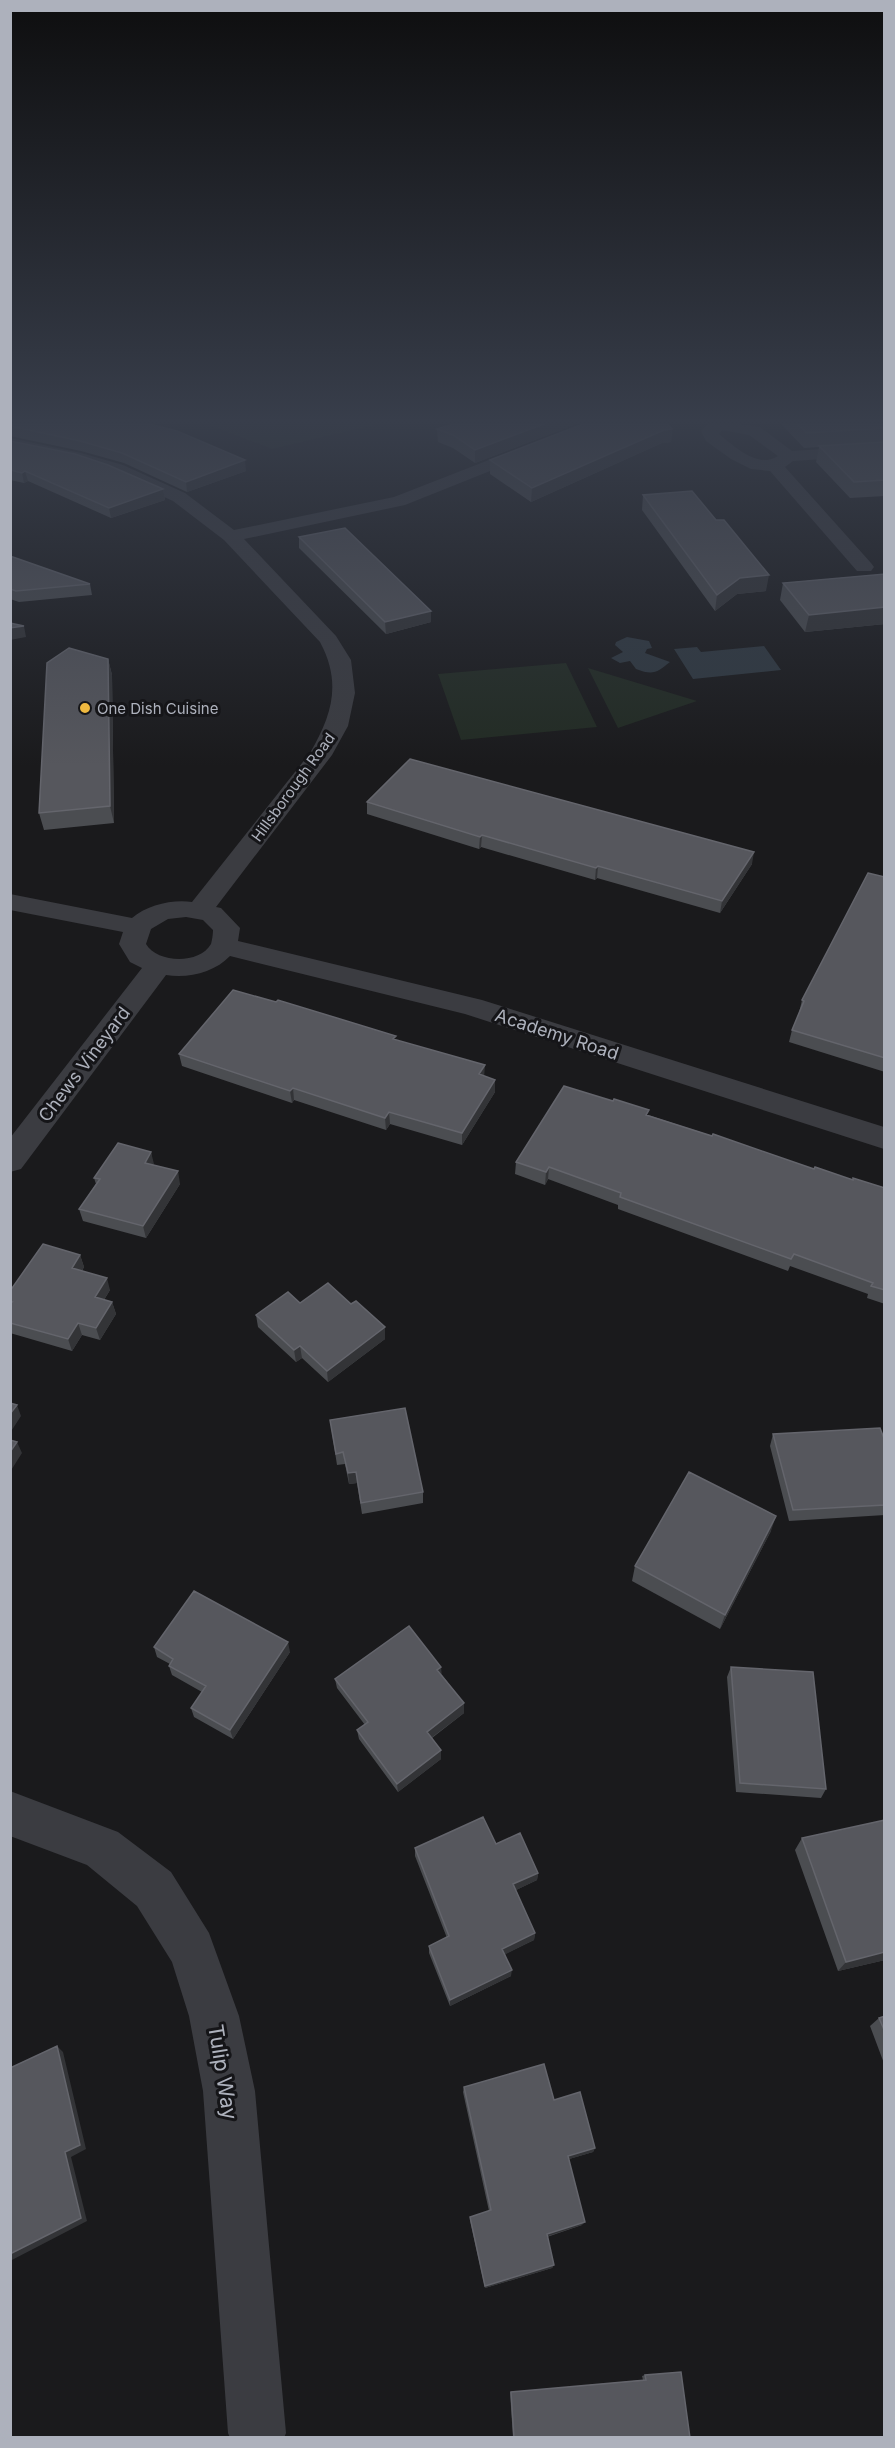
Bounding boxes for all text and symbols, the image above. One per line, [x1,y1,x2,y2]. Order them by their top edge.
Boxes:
place label: One Dish Cuisine [97,699,218,718]
marker: One Dish Cuisine [78,701,92,715]
street label: Hillsborough Road [247,729,339,845]
street label: Chews Vineyard [34,1002,134,1126]
street label: Academy Road [493,1004,621,1064]
street label: Tulip Way [203,2022,243,2122]

